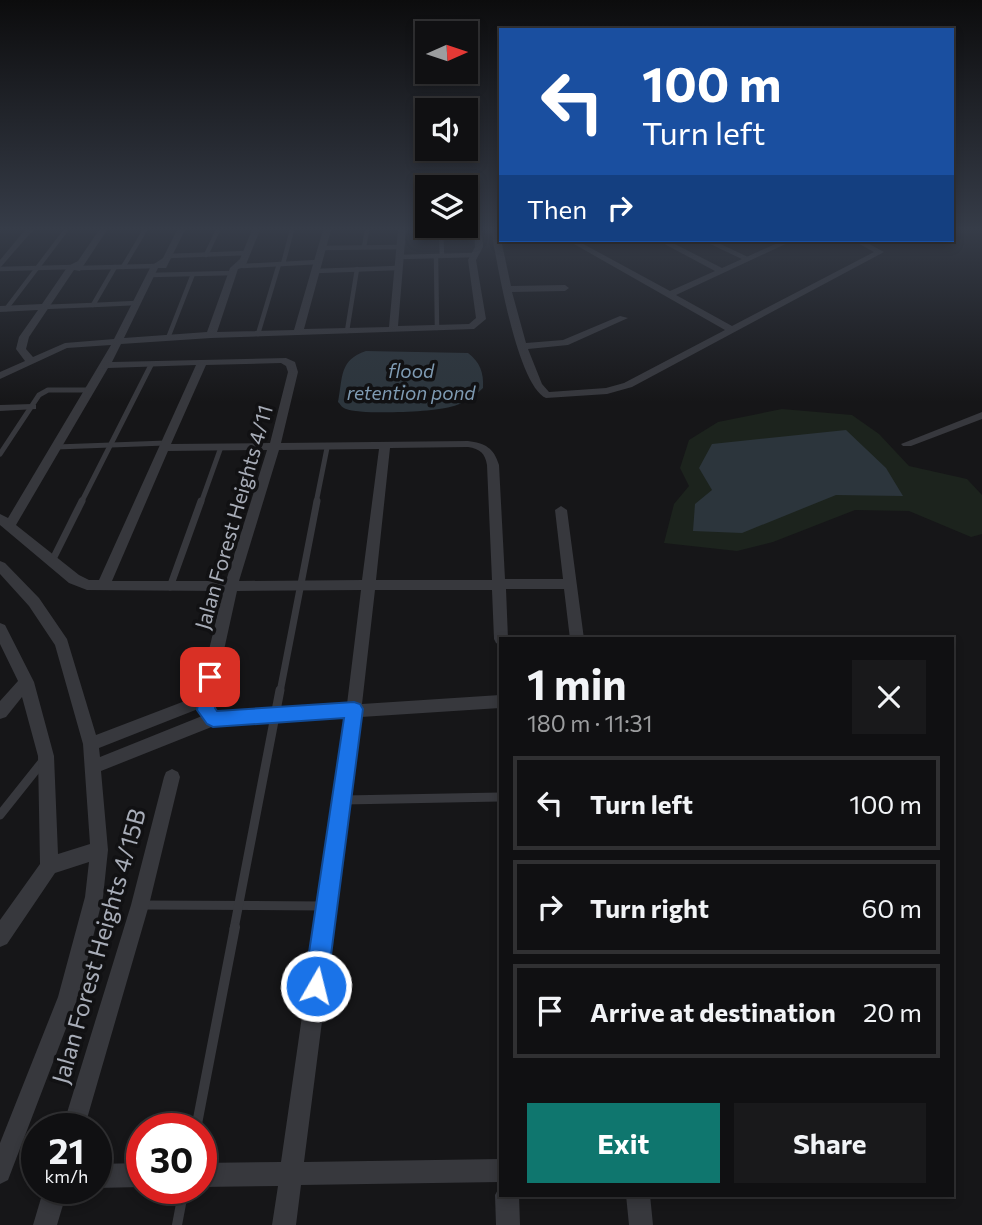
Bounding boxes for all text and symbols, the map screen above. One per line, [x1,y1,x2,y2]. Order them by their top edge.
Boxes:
north arrow [415,21,478,84]
map controls [415,21,478,238]
text: 100 m [642,52,781,112]
icon: left [527,56,618,147]
button: sound [415,98,478,161]
text: Turn left [642,112,766,152]
button: layers [415,175,478,238]
icon: right [601,189,639,227]
text: Then [527,193,587,224]
water label: flood retention pond [347,359,476,404]
street label: Jalan Forest Heights 4/11 [189,402,277,632]
pin [180,647,240,707]
text: 1 min [527,657,627,709]
icon: arrive [191,658,229,696]
button: close [852,660,926,734]
text: 180 m · 11:31 [527,709,653,737]
icon: left [531,784,569,822]
text: Turn left [590,788,693,819]
text: 100 m [849,788,922,819]
street label: Jalan Forest Heights 4/15B [45,805,151,1087]
icon: right [531,888,569,926]
text: Turn right [590,892,709,923]
text: 60 m [862,892,922,923]
position arrow [279,949,353,1023]
icon: arrive [531,992,569,1030]
text: Arrive at destination [590,996,836,1027]
text: 20 m [863,996,922,1027]
button: Exit [527,1103,720,1183]
button: Share [734,1103,926,1183]
speed limit sign: 30 [126,1113,217,1204]
text: 21 [49,1128,84,1171]
text: km/h [45,1165,88,1187]

